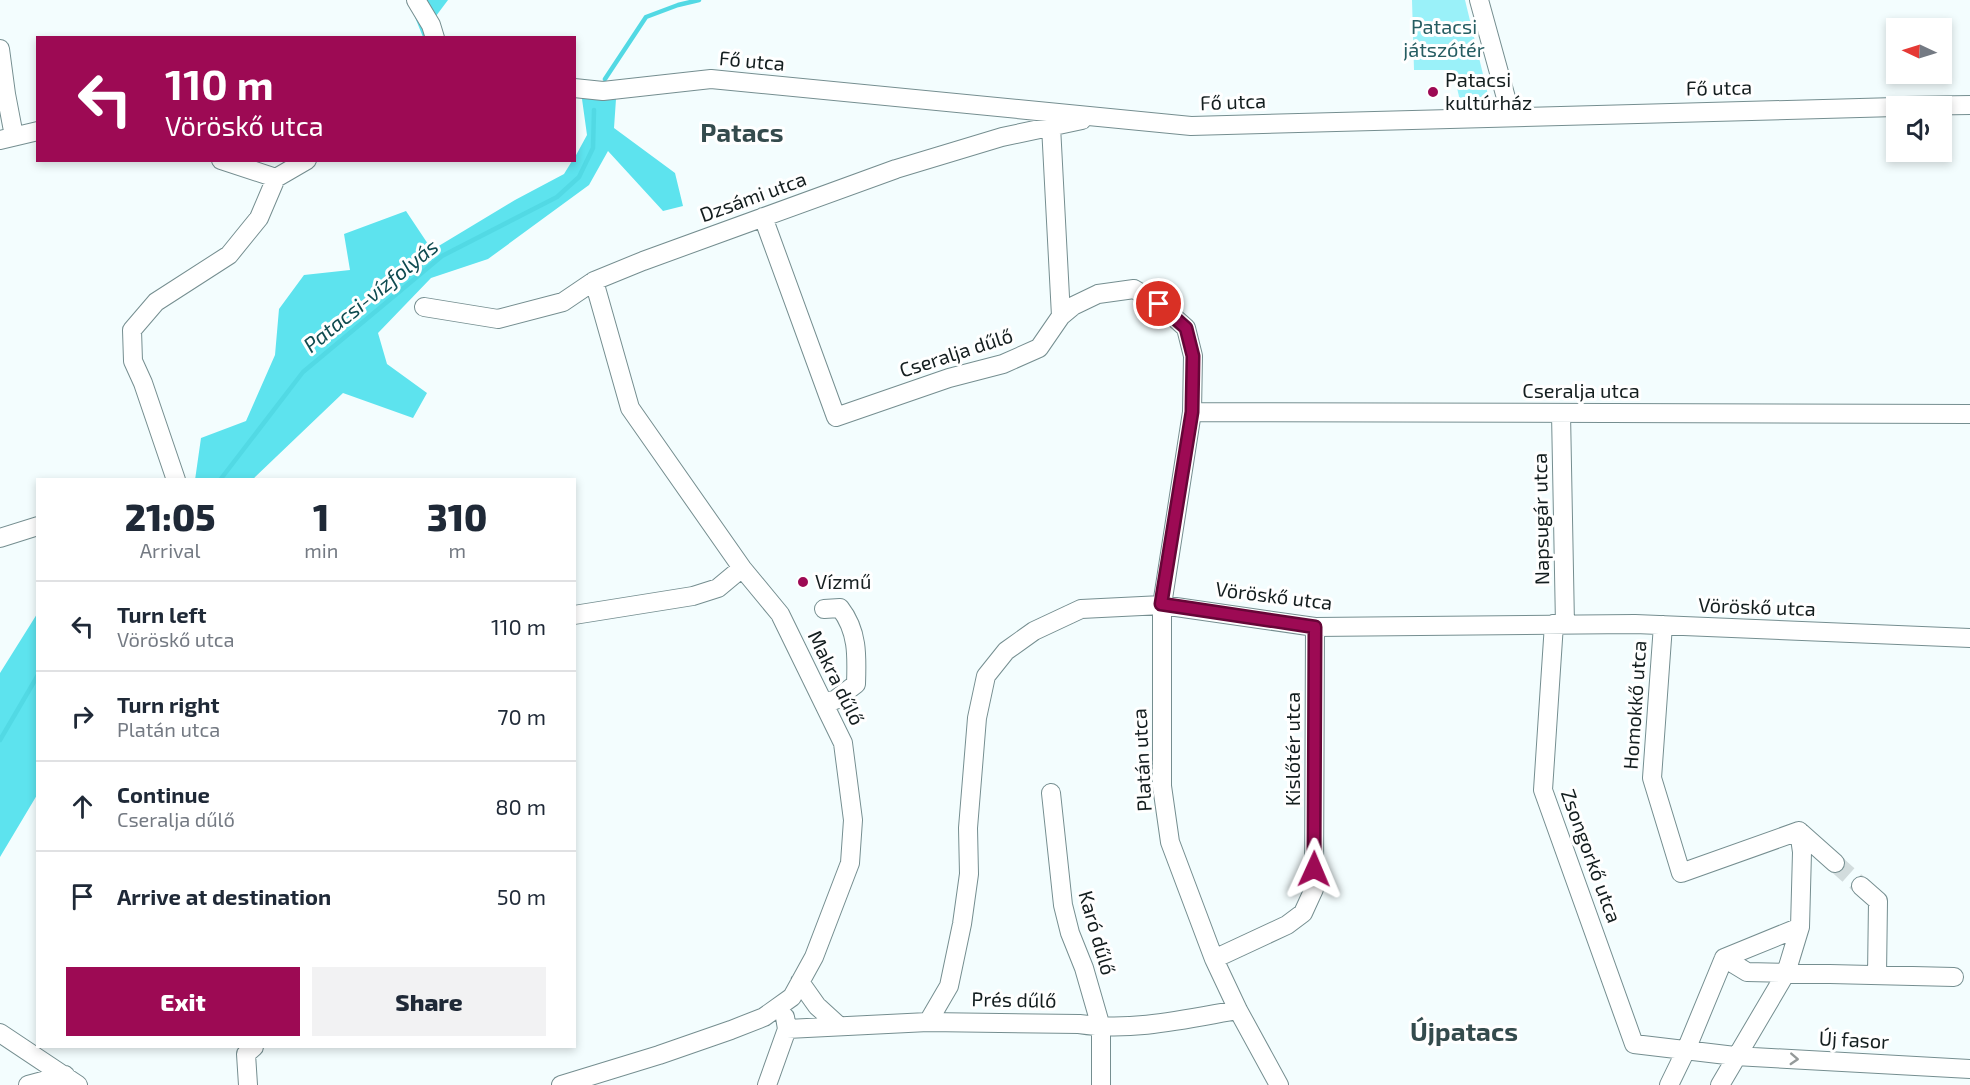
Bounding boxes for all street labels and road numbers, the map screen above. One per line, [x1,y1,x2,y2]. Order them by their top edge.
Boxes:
street label: Fő utca [718,45,786,75]
street label: Fő utca [1686,74,1752,100]
street label: Fő utca [1200,88,1266,114]
street label: Dzsámi utca [696,166,809,226]
street label: Cseralja dűlő [896,322,1015,382]
street label: Cseralja utca [1522,378,1640,402]
street label: Napsugár utca [1527,453,1553,585]
street label: Vöröskő utca [1214,576,1334,614]
street label: Vöröskő utca [1698,592,1816,620]
street label: Makra dűlő [804,626,870,729]
street label: Homokkő utca [1618,640,1650,770]
street label: Kislőtér utca [1280,692,1304,806]
street label: Platán utca [1126,708,1156,812]
street label: Zsongorkő utca [1557,786,1627,926]
street label: Karó dűlő [1074,888,1121,978]
street label: Prés dűlő [971,986,1057,1012]
street label: Új fasor [1818,1025,1890,1053]

